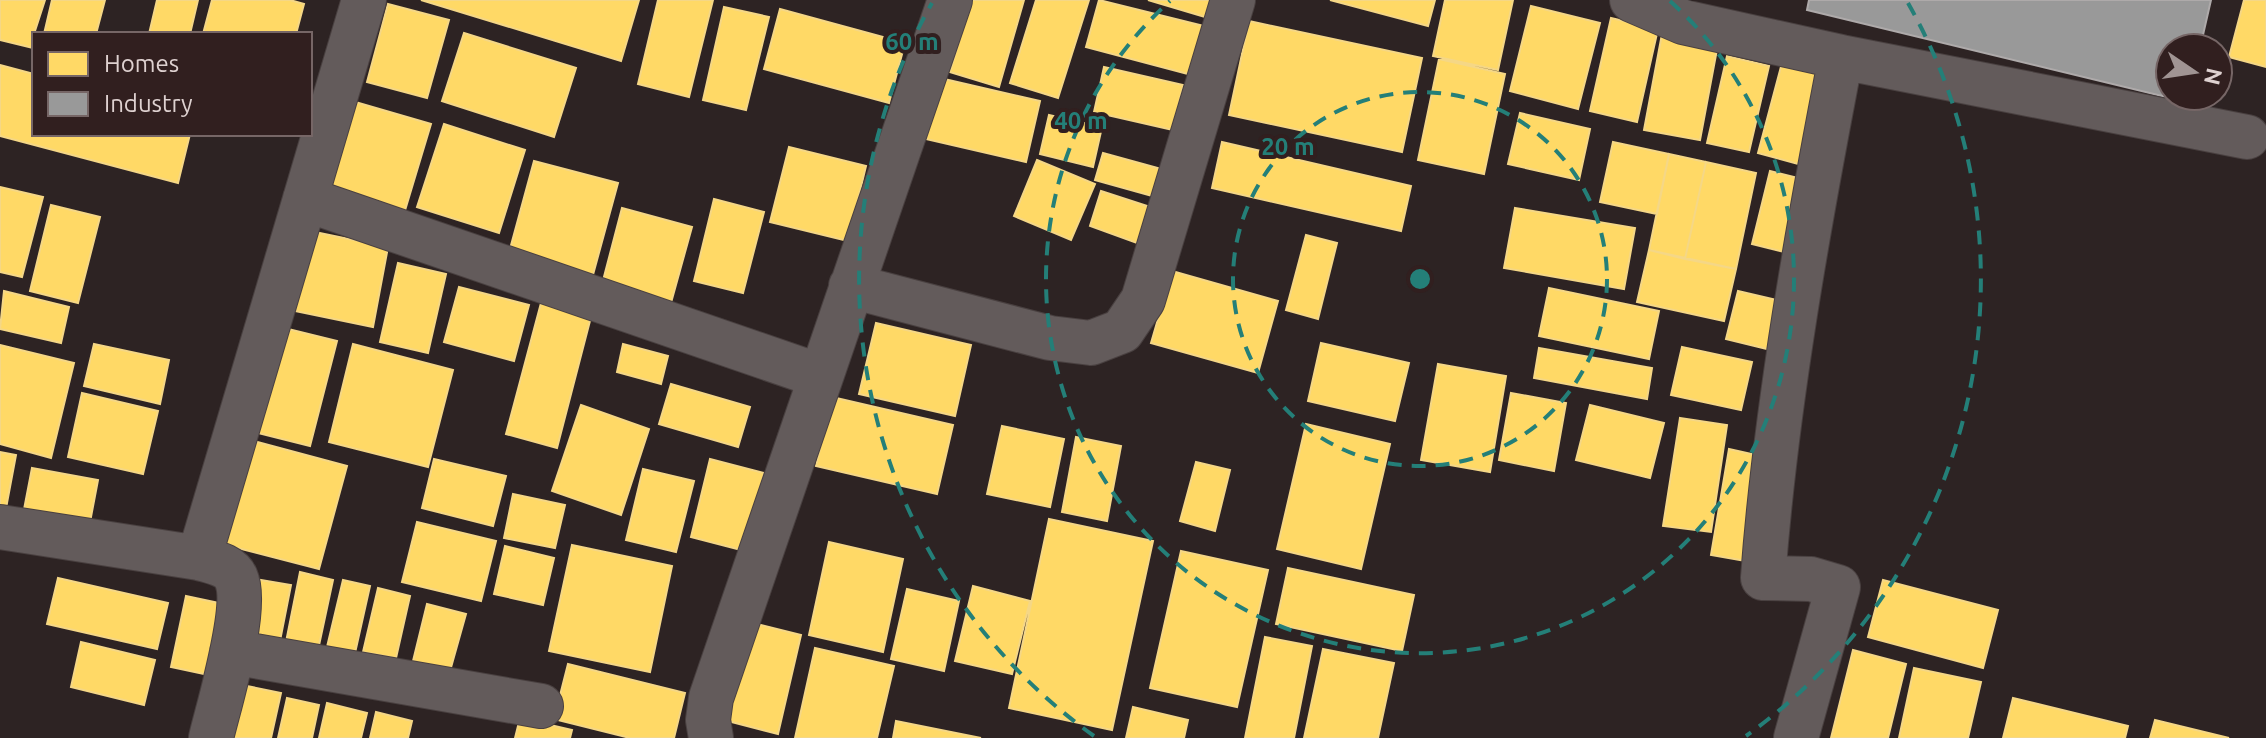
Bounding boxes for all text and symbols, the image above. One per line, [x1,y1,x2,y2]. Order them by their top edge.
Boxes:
text: 60 m [885,28,939,55]
legend [32,32,312,136]
north arrow [2154,32,2234,112]
text: Homes [104,50,179,77]
text: N [2200,66,2228,87]
text: Industry [104,90,193,117]
text: 40 m [1054,107,1108,134]
text: 20 m [1261,133,1315,160]
centre of rings [1406,265,1434,293]

